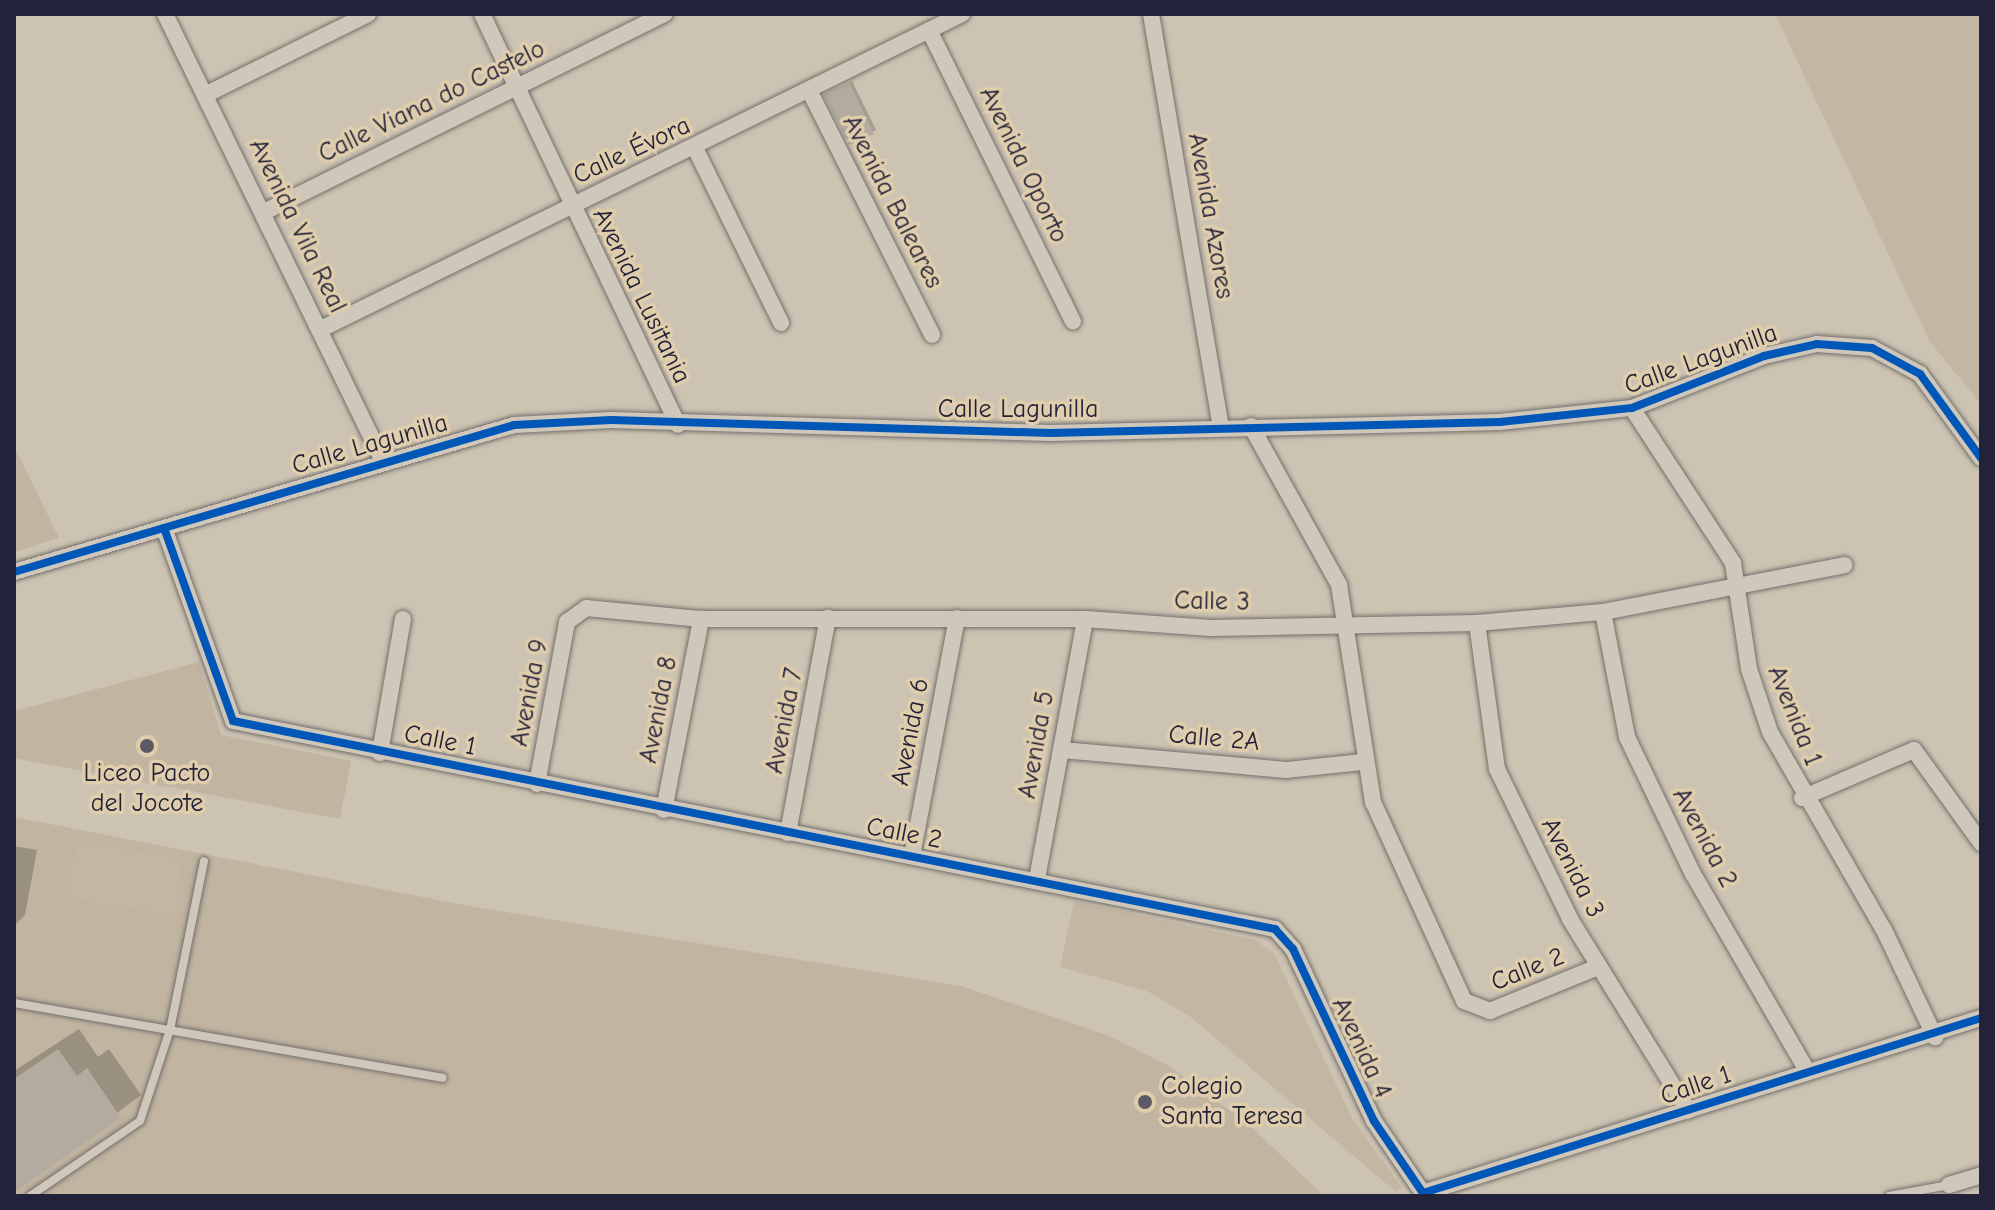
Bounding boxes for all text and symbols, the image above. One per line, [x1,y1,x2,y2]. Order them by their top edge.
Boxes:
street label: Calle Viana do Castelo [314,34,550,170]
street label: Avenida Oporto [972,82,1074,248]
street label: Calle Évora [569,110,695,192]
street label: Avenida Baleares [835,110,949,294]
street label: Avenida Azores [1180,131,1240,301]
street label: Avenida Vila Real [241,134,353,318]
street label: Avenida Lusitania [585,203,697,389]
street label: Calle Lagunilla [1620,318,1782,402]
street label: Calle Lagunilla [938,394,1098,426]
street label: Calle Lagunilla [289,408,451,482]
street label: Calle 3 [1174,586,1250,618]
street label: Avenida 9 [504,637,556,749]
street label: Avenida 8 [633,654,685,766]
street label: Avenida 1 [1760,662,1828,770]
street label: Avenida 7 [759,666,811,776]
street label: Avenida 6 [885,676,937,788]
street label: Avenida 5 [1012,689,1062,801]
street label: Calle 1 [401,719,479,763]
street label: Calle 2A [1167,719,1261,759]
marker: Liceo Pacto del Jocote [138,737,156,755]
place label: Liceo Pacto del Jocote [84,758,210,820]
street label: Avenida 2 [1665,783,1743,893]
street label: Calle 2 [864,811,944,857]
street label: Avenida 3 [1534,813,1610,923]
street label: Calle 2 [1487,941,1569,999]
street label: Avenida 4 [1324,993,1398,1103]
street label: Calle 1 [1657,1059,1735,1113]
place label: Colegio Santa Teresa [1161,1071,1303,1132]
marker: Colegio Santa Teresa [1136,1093,1154,1111]

